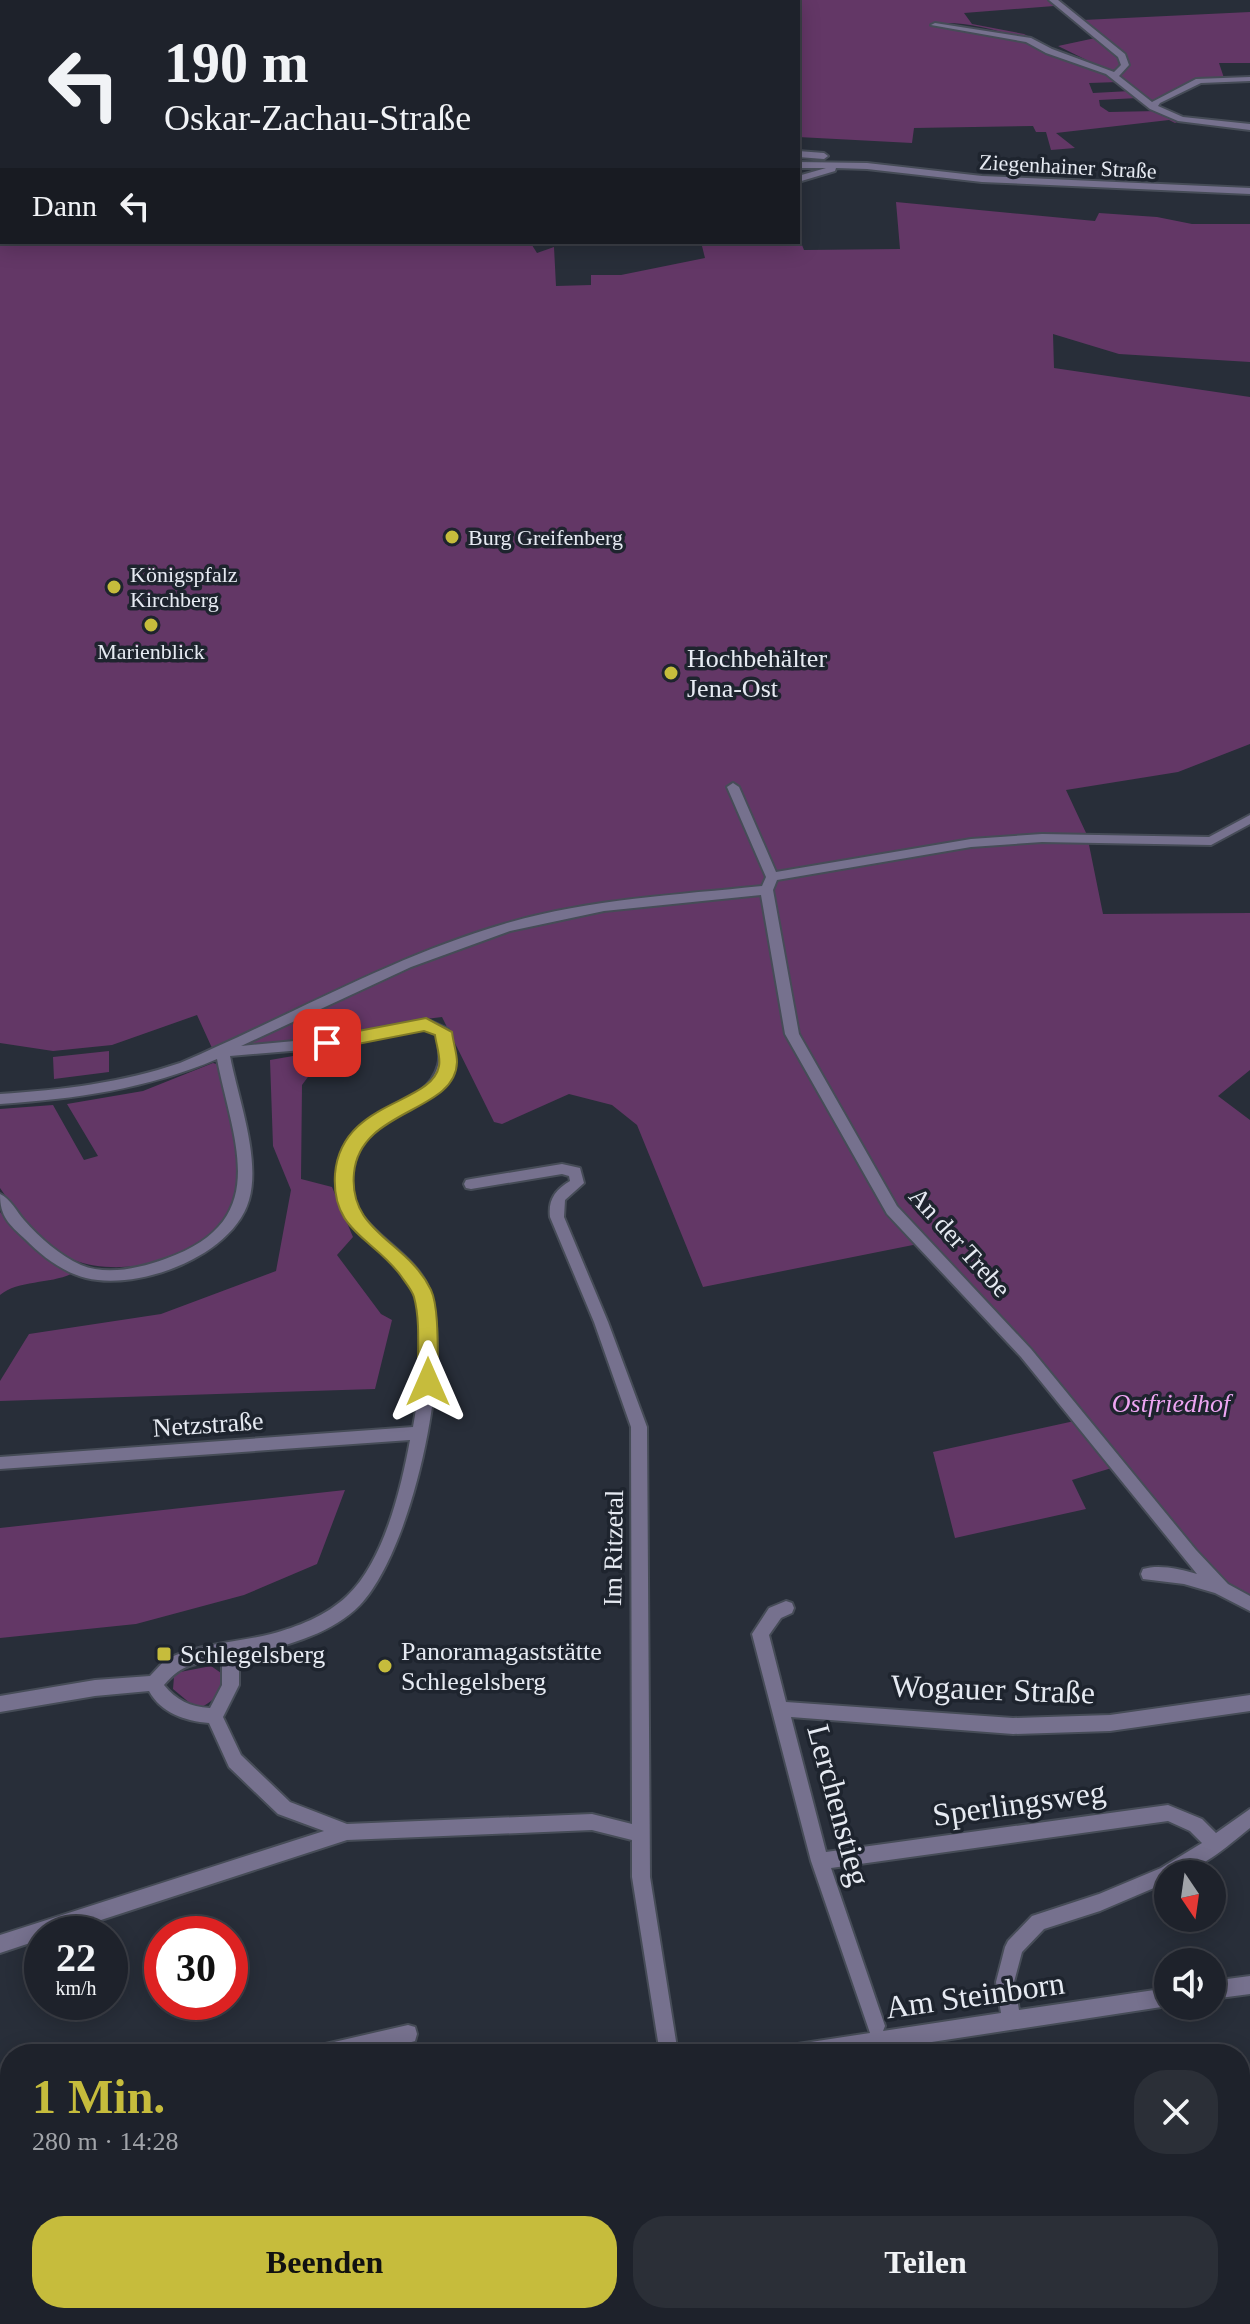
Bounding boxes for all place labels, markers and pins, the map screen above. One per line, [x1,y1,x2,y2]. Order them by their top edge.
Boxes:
place label: Burg Greifenberg [468,525,623,550]
marker: Burg Greifenberg [443,528,461,546]
place label: Königspfalz Kirchberg [130,562,238,612]
marker: Königspfalz Kirchberg [105,578,123,596]
marker: Marienblick [142,616,160,634]
place label: Marienblick [97,639,205,664]
place label: Hochbehälter Jena-Ost [687,644,827,703]
marker: Hochbehälter Jena-Ost [662,664,680,682]
pin [293,1009,361,1077]
place label: Panoramagaststätte Schlegelsberg [401,1637,602,1696]
place label: Schlegelsberg [180,1640,325,1669]
marker: Schlegelsberg [155,1645,173,1663]
marker: Panoramagaststätte Schlegelsberg [376,1657,394,1675]

